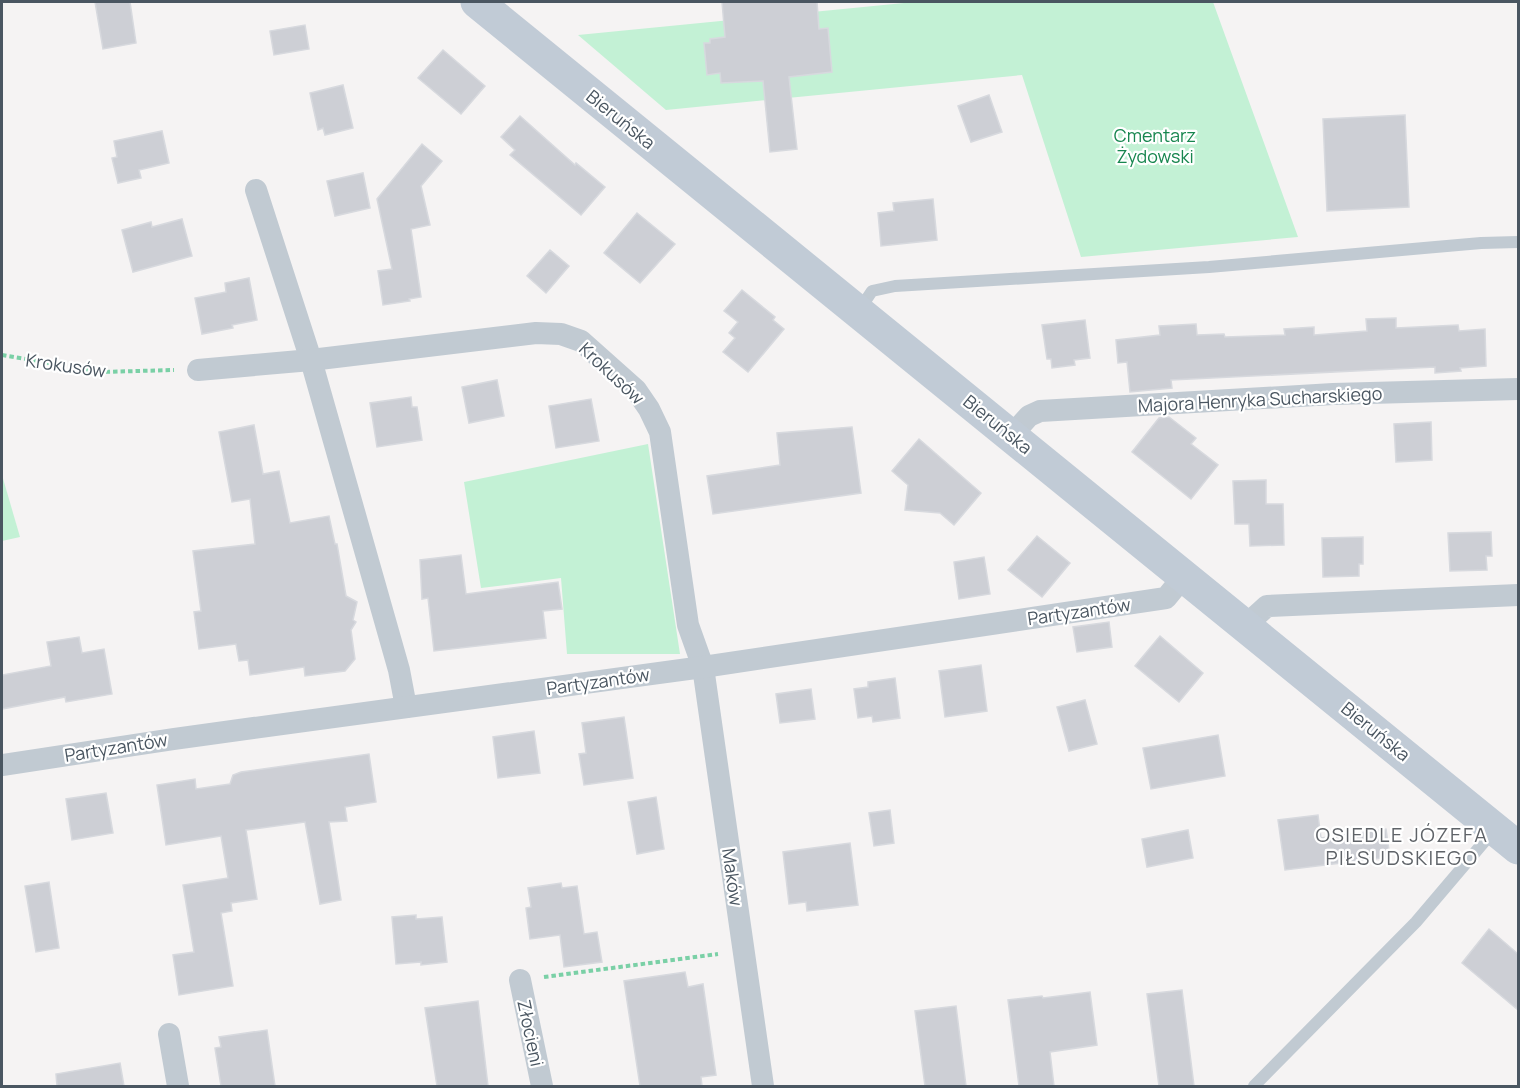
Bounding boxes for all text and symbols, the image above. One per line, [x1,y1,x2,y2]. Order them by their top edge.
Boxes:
street label: Bieruńska [582,84,660,154]
park label: Cmentarz Żydowski [1114,123,1196,168]
street label: Krokusów [574,337,650,409]
street label: Krokusów [24,347,108,383]
street label: Majora Henryka Sucharskiego [1137,381,1383,417]
street label: Bieruńska [959,389,1037,459]
street label: Partyzantów [1026,592,1132,630]
street label: Partyzantów [545,662,651,700]
street label: Bieruńska [1337,696,1415,766]
street label: Partyzantów [63,727,169,767]
district label: OSIEDLE JÓZEFA PIŁSUDSKIEGO [1316,821,1488,871]
street label: Maków [717,847,749,908]
street label: Złocieni [512,998,550,1068]

